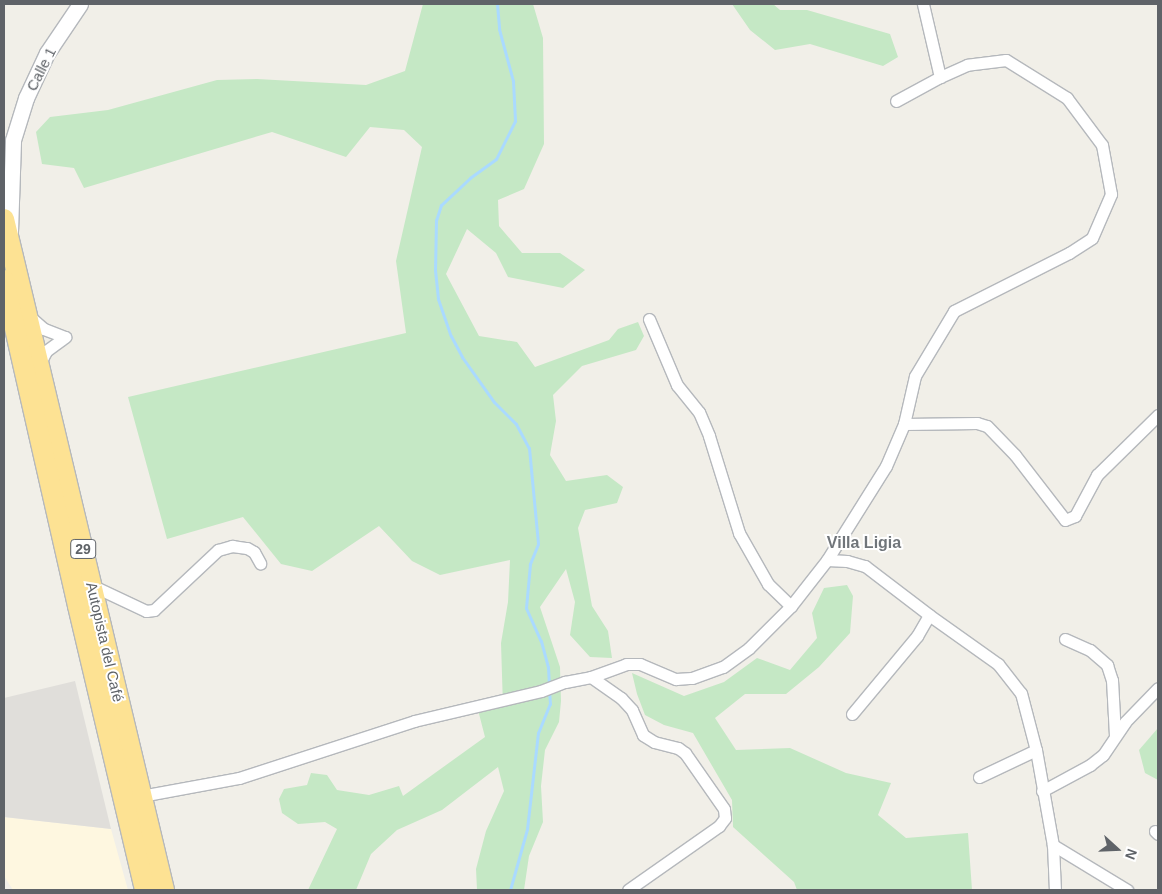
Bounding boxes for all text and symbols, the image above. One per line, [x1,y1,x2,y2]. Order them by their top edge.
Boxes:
street label: Calle 1 [22,44,60,94]
district label: Villa Ligia [827,533,901,553]
road number: 29 [69,538,97,560]
street label: Autopista del Café [82,580,128,704]
north arrow [1092,824,1142,874]
text: N [1122,847,1140,862]

